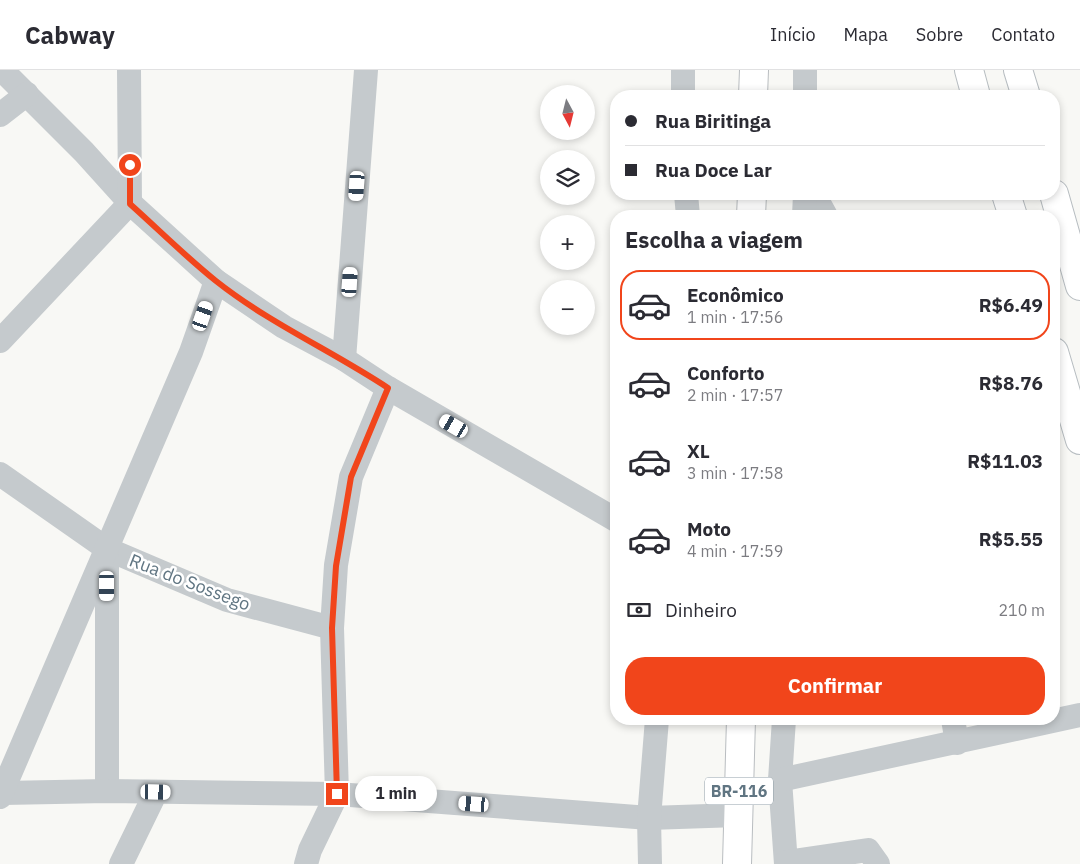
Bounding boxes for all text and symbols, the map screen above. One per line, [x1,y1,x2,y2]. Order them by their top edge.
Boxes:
text: Cabway [25,19,115,51]
text: Início [770,23,816,46]
text: Mapa [844,23,888,46]
text: Sobre [916,23,963,46]
text: Contato [991,23,1055,46]
north arrow [540,85,595,140]
map controls [540,85,595,335]
text: Rua Biritinga [655,109,771,133]
button: layers [540,150,595,205]
route start [119,154,141,176]
text: Rua Doce Lar [655,158,772,182]
car [348,171,365,201]
button: + [540,215,595,270]
text: Escolha a viagem [625,225,803,254]
car [341,267,358,297]
button: − [540,280,595,335]
icon: car [627,283,672,328]
text: Econômico [687,283,784,307]
text: R$6.49 [979,293,1043,317]
car [191,299,214,333]
text: 1 min · 17:56 [687,307,783,327]
icon: car [627,361,672,406]
text: Conforto [687,361,765,385]
text: R$8.76 [979,371,1043,395]
text: 2 min · 17:57 [687,385,783,405]
car [437,412,470,440]
icon: car [627,439,672,484]
text: XL [687,439,710,463]
text: R$11.03 [967,449,1043,473]
text: 3 min · 17:58 [687,463,783,483]
icon: car [627,517,672,562]
text: Moto [687,517,731,541]
text: R$5.55 [979,527,1043,551]
text: 4 min · 17:59 [687,541,783,561]
street label: Rua do Sossego [126,548,254,616]
car [99,571,114,601]
icon: cash [625,596,653,624]
text: Dinheiro [665,598,737,622]
text: 210 m [998,600,1045,620]
button: Confirmar [625,657,1045,715]
callout: 1 min [354,776,437,812]
road number: BR-116 [705,778,773,804]
route end [326,783,348,805]
text: 1 min [375,783,417,803]
car [140,784,171,800]
car [458,795,489,813]

